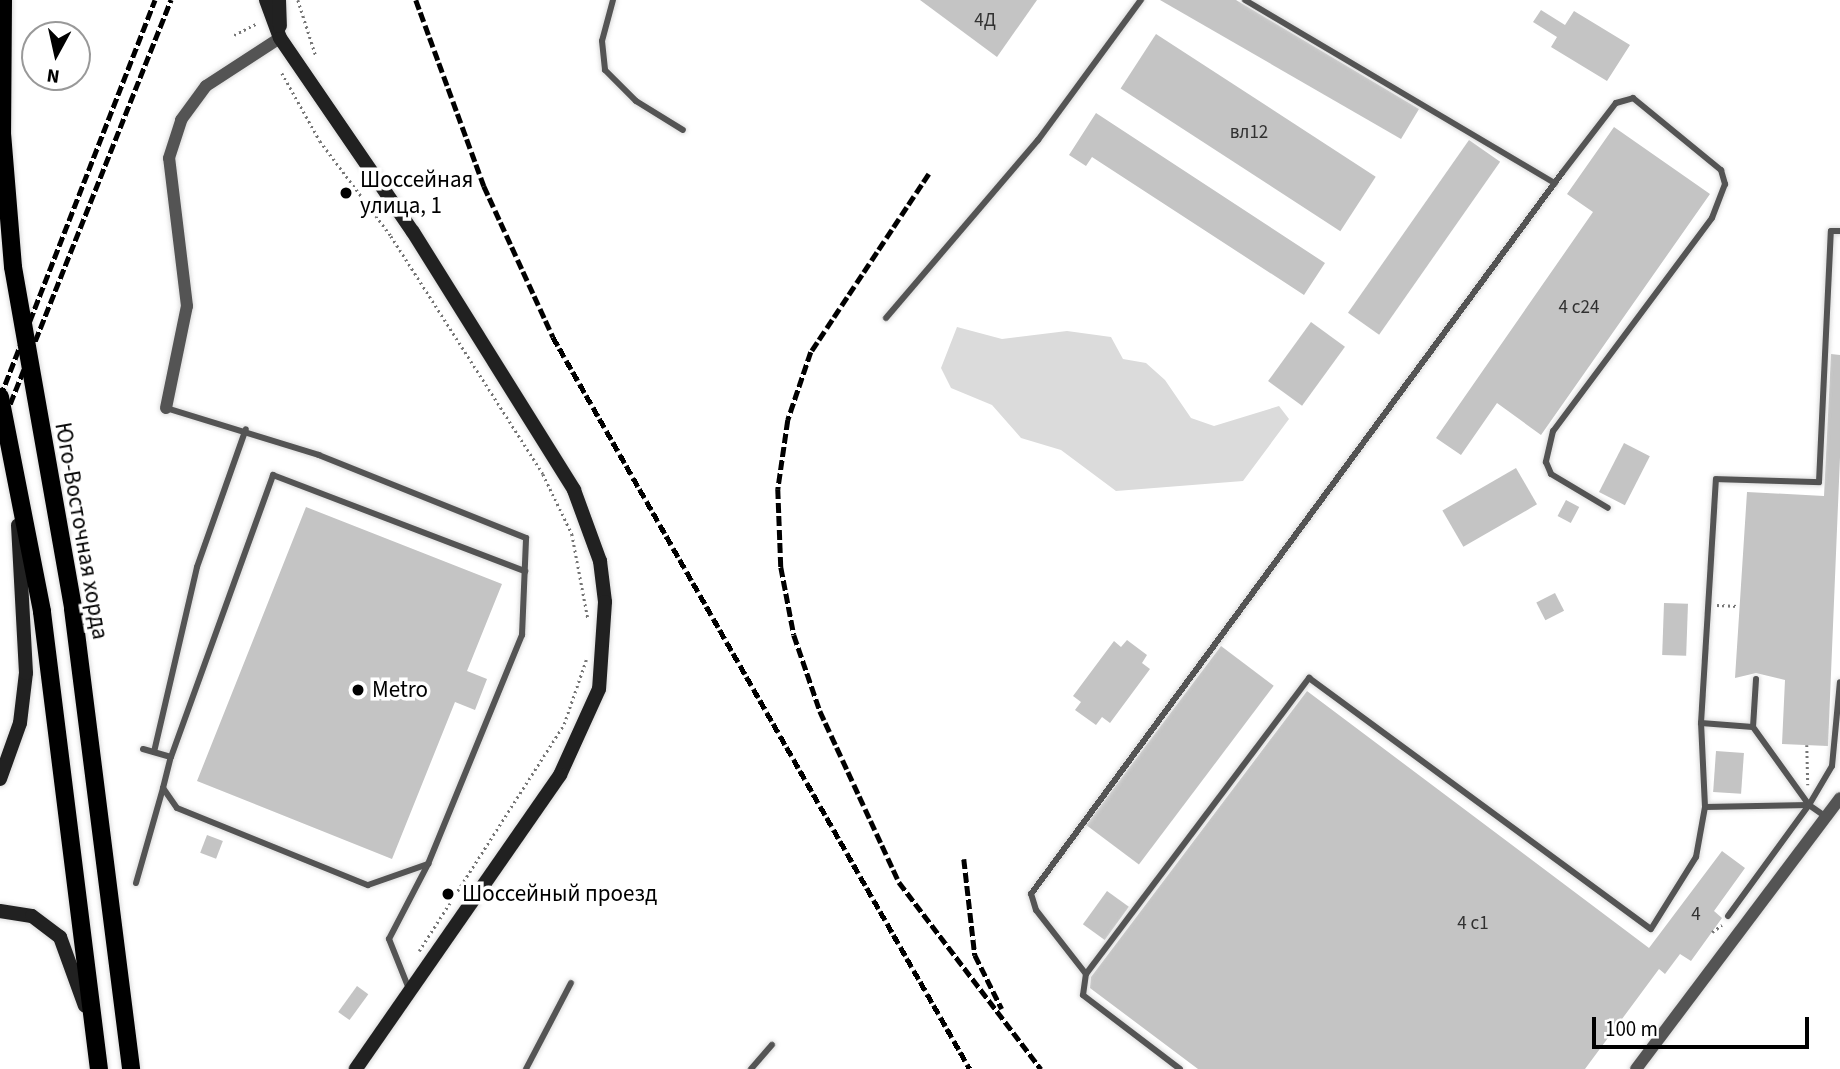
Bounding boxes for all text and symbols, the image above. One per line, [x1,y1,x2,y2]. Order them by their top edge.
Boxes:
house number: 4Д [974,10,996,32]
north arrow [21,21,91,91]
text: N [45,61,61,90]
house number: вл12 [1230,122,1268,144]
place label: Шоссейная улица, 1 [360,166,473,220]
marker: Шоссейная улица, 1 [338,185,354,201]
house number: 4 с24 [1559,297,1599,319]
street label: Юго-Восточная хорда [48,420,114,642]
place label: Metro [372,676,428,704]
marker: Metro [350,682,366,698]
place label: Шоссейный проезд [462,880,657,908]
marker: Шоссейный проезд [440,886,456,902]
house number: 4 [1691,904,1701,926]
house number: 4 с1 [1457,913,1489,935]
scale bar [1595,1002,1812,1046]
text: 100 m [1605,1014,1658,1044]

